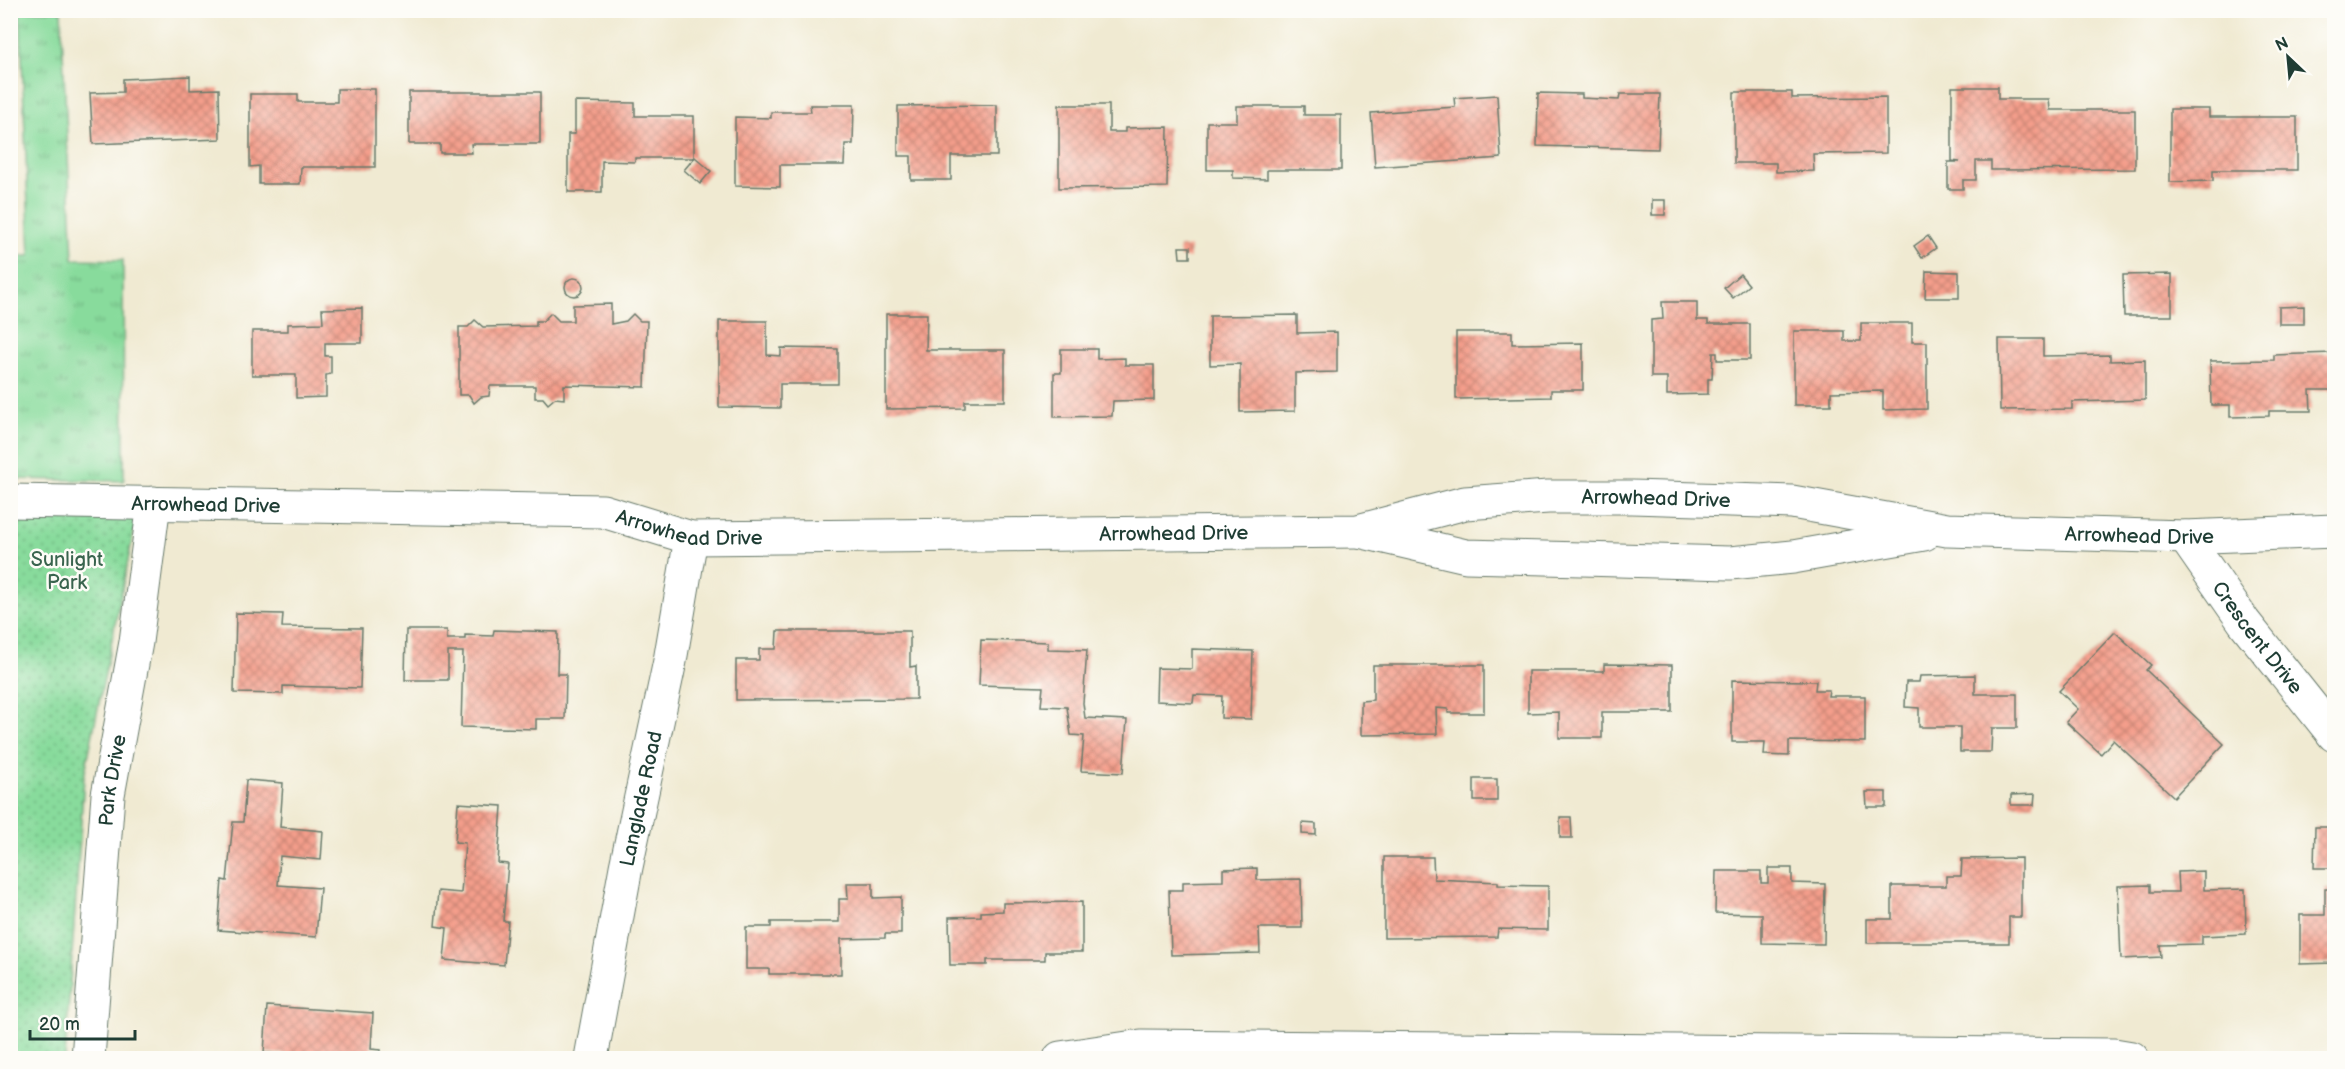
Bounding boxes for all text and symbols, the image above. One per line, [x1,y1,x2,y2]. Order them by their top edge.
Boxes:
north arrow [2258,27,2318,87]
text: N [2273,34,2292,56]
street label: Arrowhead Drive [1581,486,1731,513]
street label: Arrowhead Drive [131,492,281,519]
street label: Arrowhead Drive [613,505,763,551]
street label: Arrowhead Drive [1099,521,1249,547]
street label: Arrowhead Drive [2064,522,2215,550]
park label: Sunlight Park [31,548,103,595]
street label: Crescent Drive [2206,577,2308,699]
street label: Langlade Road [615,729,668,869]
street label: Park Drive [95,732,132,827]
scale bar [30,1003,135,1041]
text: 20 m [39,1014,80,1035]

